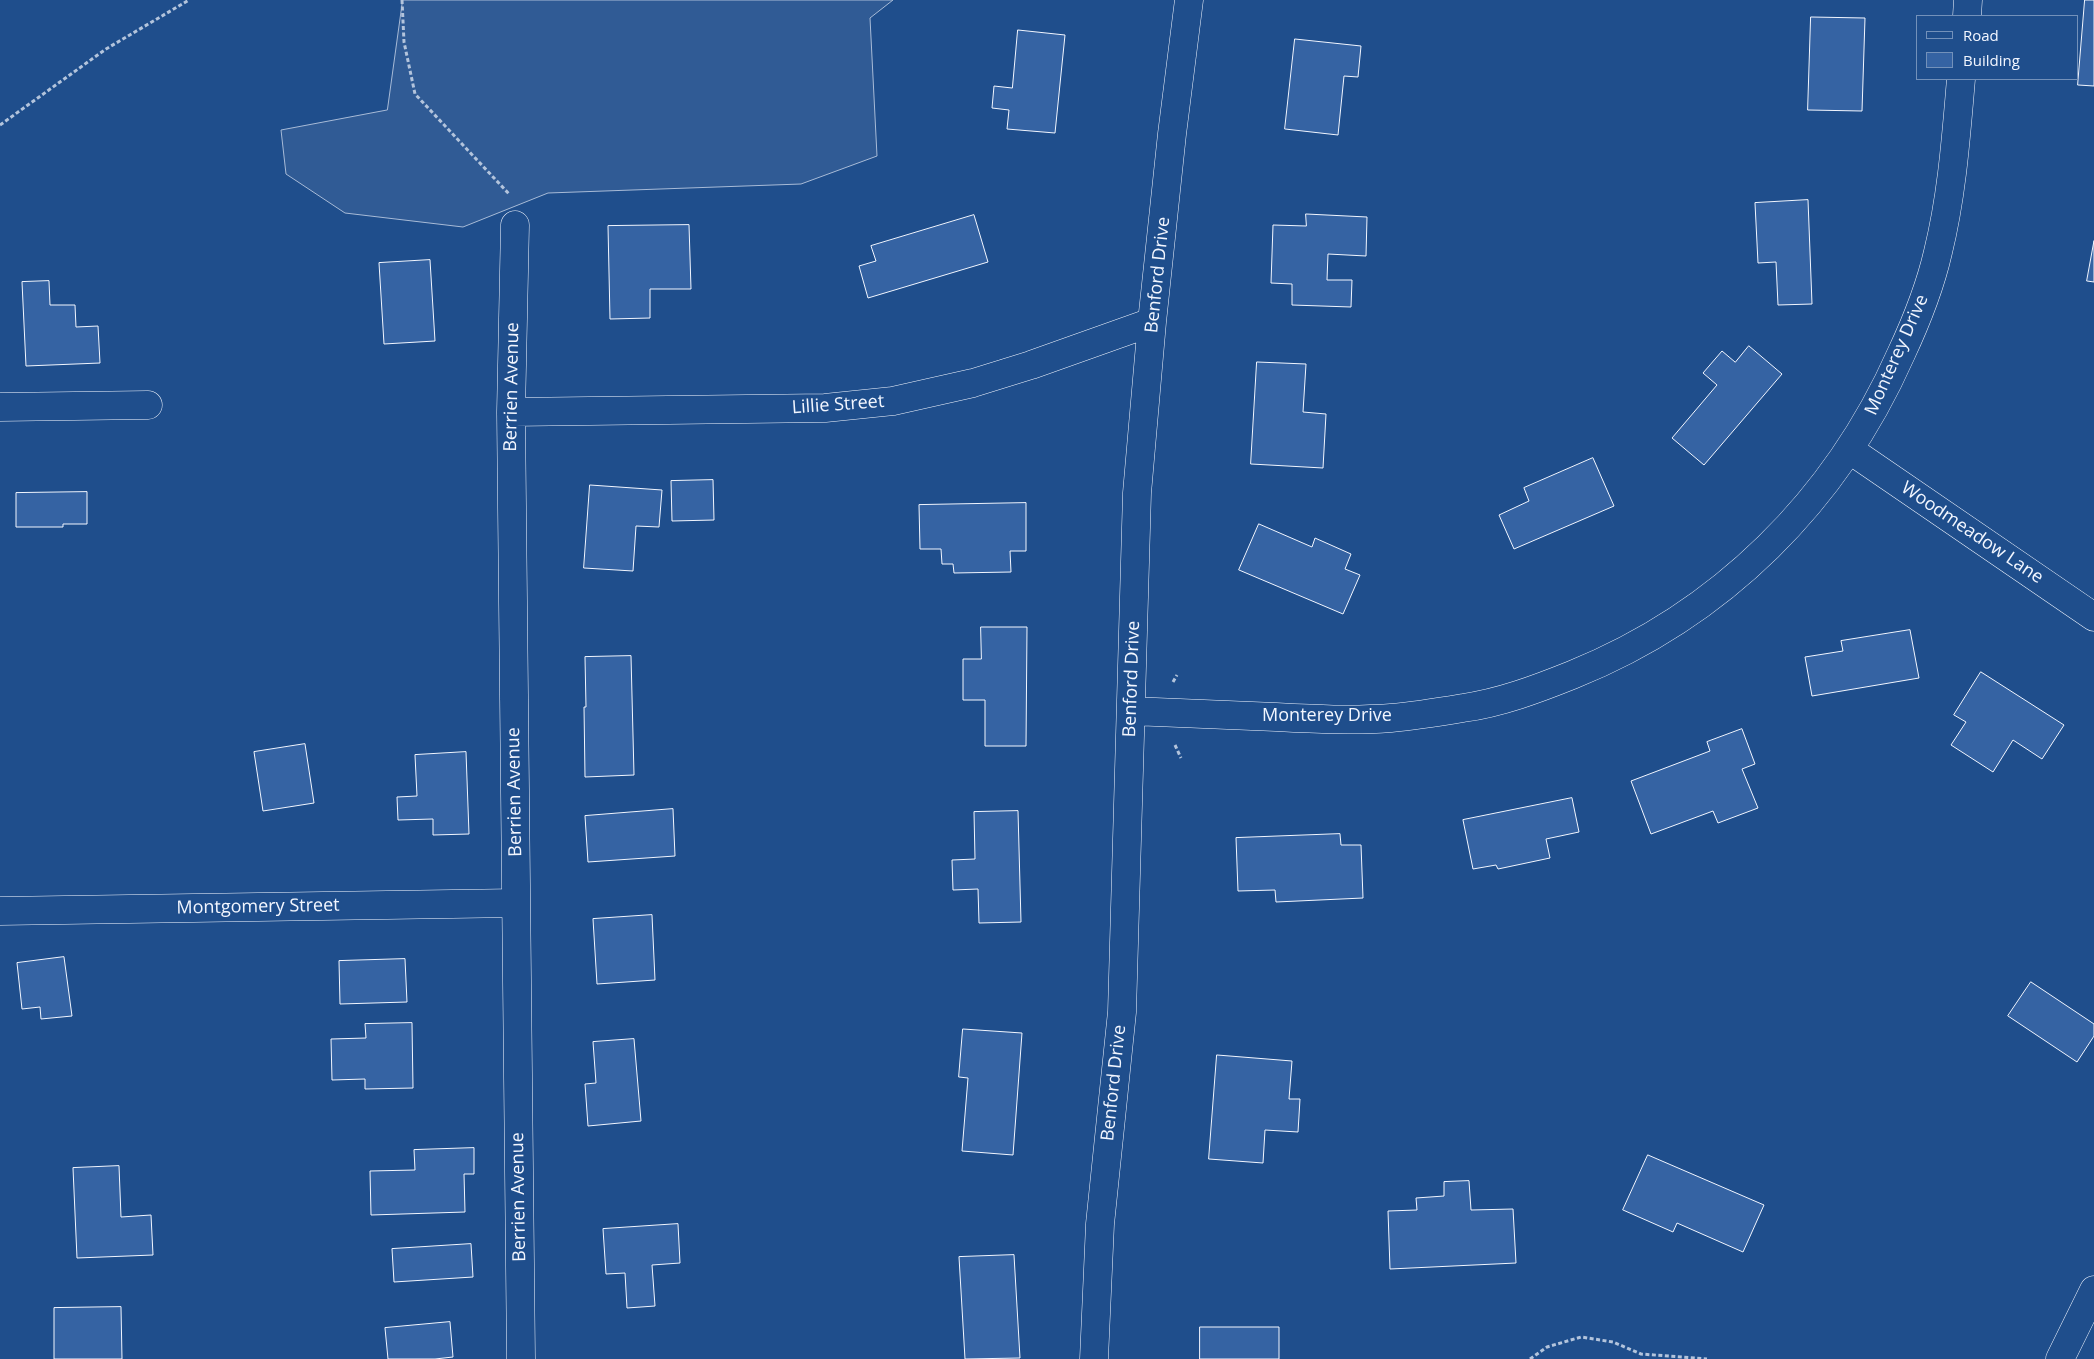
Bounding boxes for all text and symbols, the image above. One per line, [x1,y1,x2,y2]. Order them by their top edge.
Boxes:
legend [1916,15,2079,80]
text: Road [1963,25,1999,45]
text: Building [1963,50,2020,70]
street label: Benford Drive [1141,216,1175,334]
street label: Monterey Drive [1861,291,1933,419]
street label: Berrien Avenue [500,322,524,452]
street label: Lillie Street [791,391,885,419]
street label: Woodmeadow Lane [1897,477,2047,589]
street label: Benford Drive [1119,620,1145,738]
street label: Monterey Drive [1262,705,1392,727]
street label: Berrien Avenue [503,727,527,857]
street label: Montgomery Street [176,895,340,919]
street label: Benford Drive [1097,1024,1131,1142]
street label: Berrien Avenue [507,1132,531,1262]

